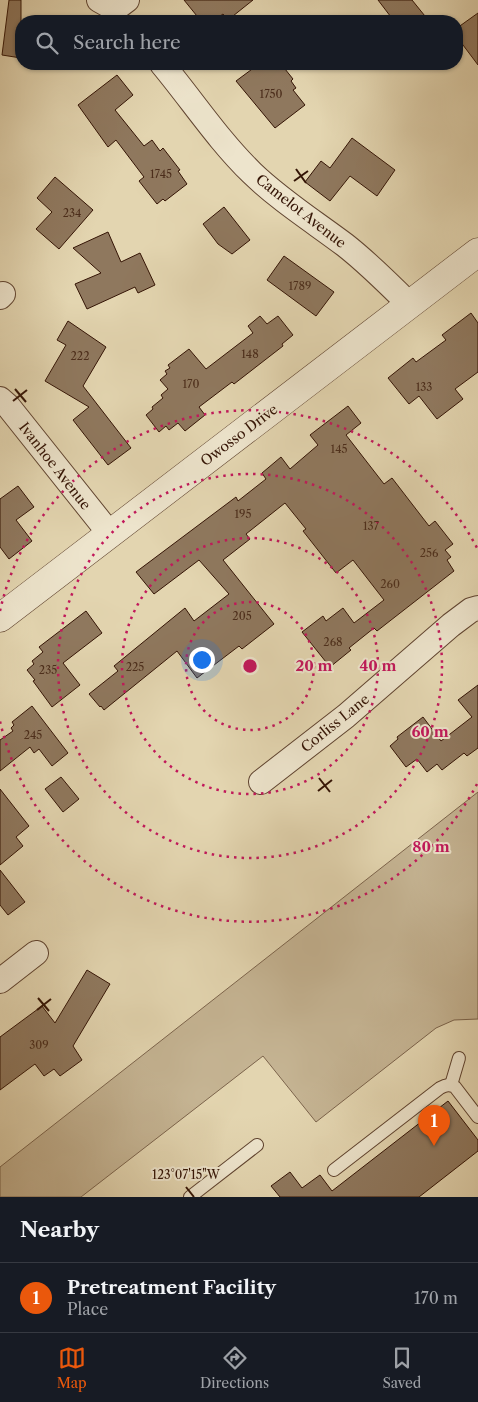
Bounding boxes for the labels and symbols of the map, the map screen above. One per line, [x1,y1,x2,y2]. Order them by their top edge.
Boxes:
house number: 1750 [260,87,283,101]
house number: 1745 [150,167,172,181]
street label: Camelot Avenue [252,170,350,252]
house number: 234 [63,206,81,220]
house number: 1789 [288,279,312,293]
house number: 148 [241,347,259,361]
house number: 222 [71,349,89,363]
house number: 170 [182,377,200,391]
house number: 133 [416,380,432,394]
street label: Owosso Drive [197,400,281,470]
street label: Ivanhoe Avenue [15,419,95,514]
house number: 145 [331,442,347,456]
house number: 195 [234,507,252,521]
house number: 137 [363,519,380,533]
house number: 256 [420,546,439,560]
house number: 260 [380,577,400,591]
house number: 205 [232,609,252,623]
house number: 268 [323,635,343,649]
your location [189,647,215,673]
text: 20 m [295,656,333,675]
text: 40 m [359,656,397,675]
centre of rings [241,657,259,675]
house number: 225 [126,660,144,674]
house number: 235 [39,663,57,677]
street label: Corliss Lane [297,690,373,756]
text: 60 m [411,722,449,741]
house number: 245 [24,728,42,742]
text: 80 m [412,837,450,856]
house number: 309 [29,1038,49,1052]
pin: 1 [418,1105,450,1146]
text: 123°07'15"W [152,1167,221,1182]

